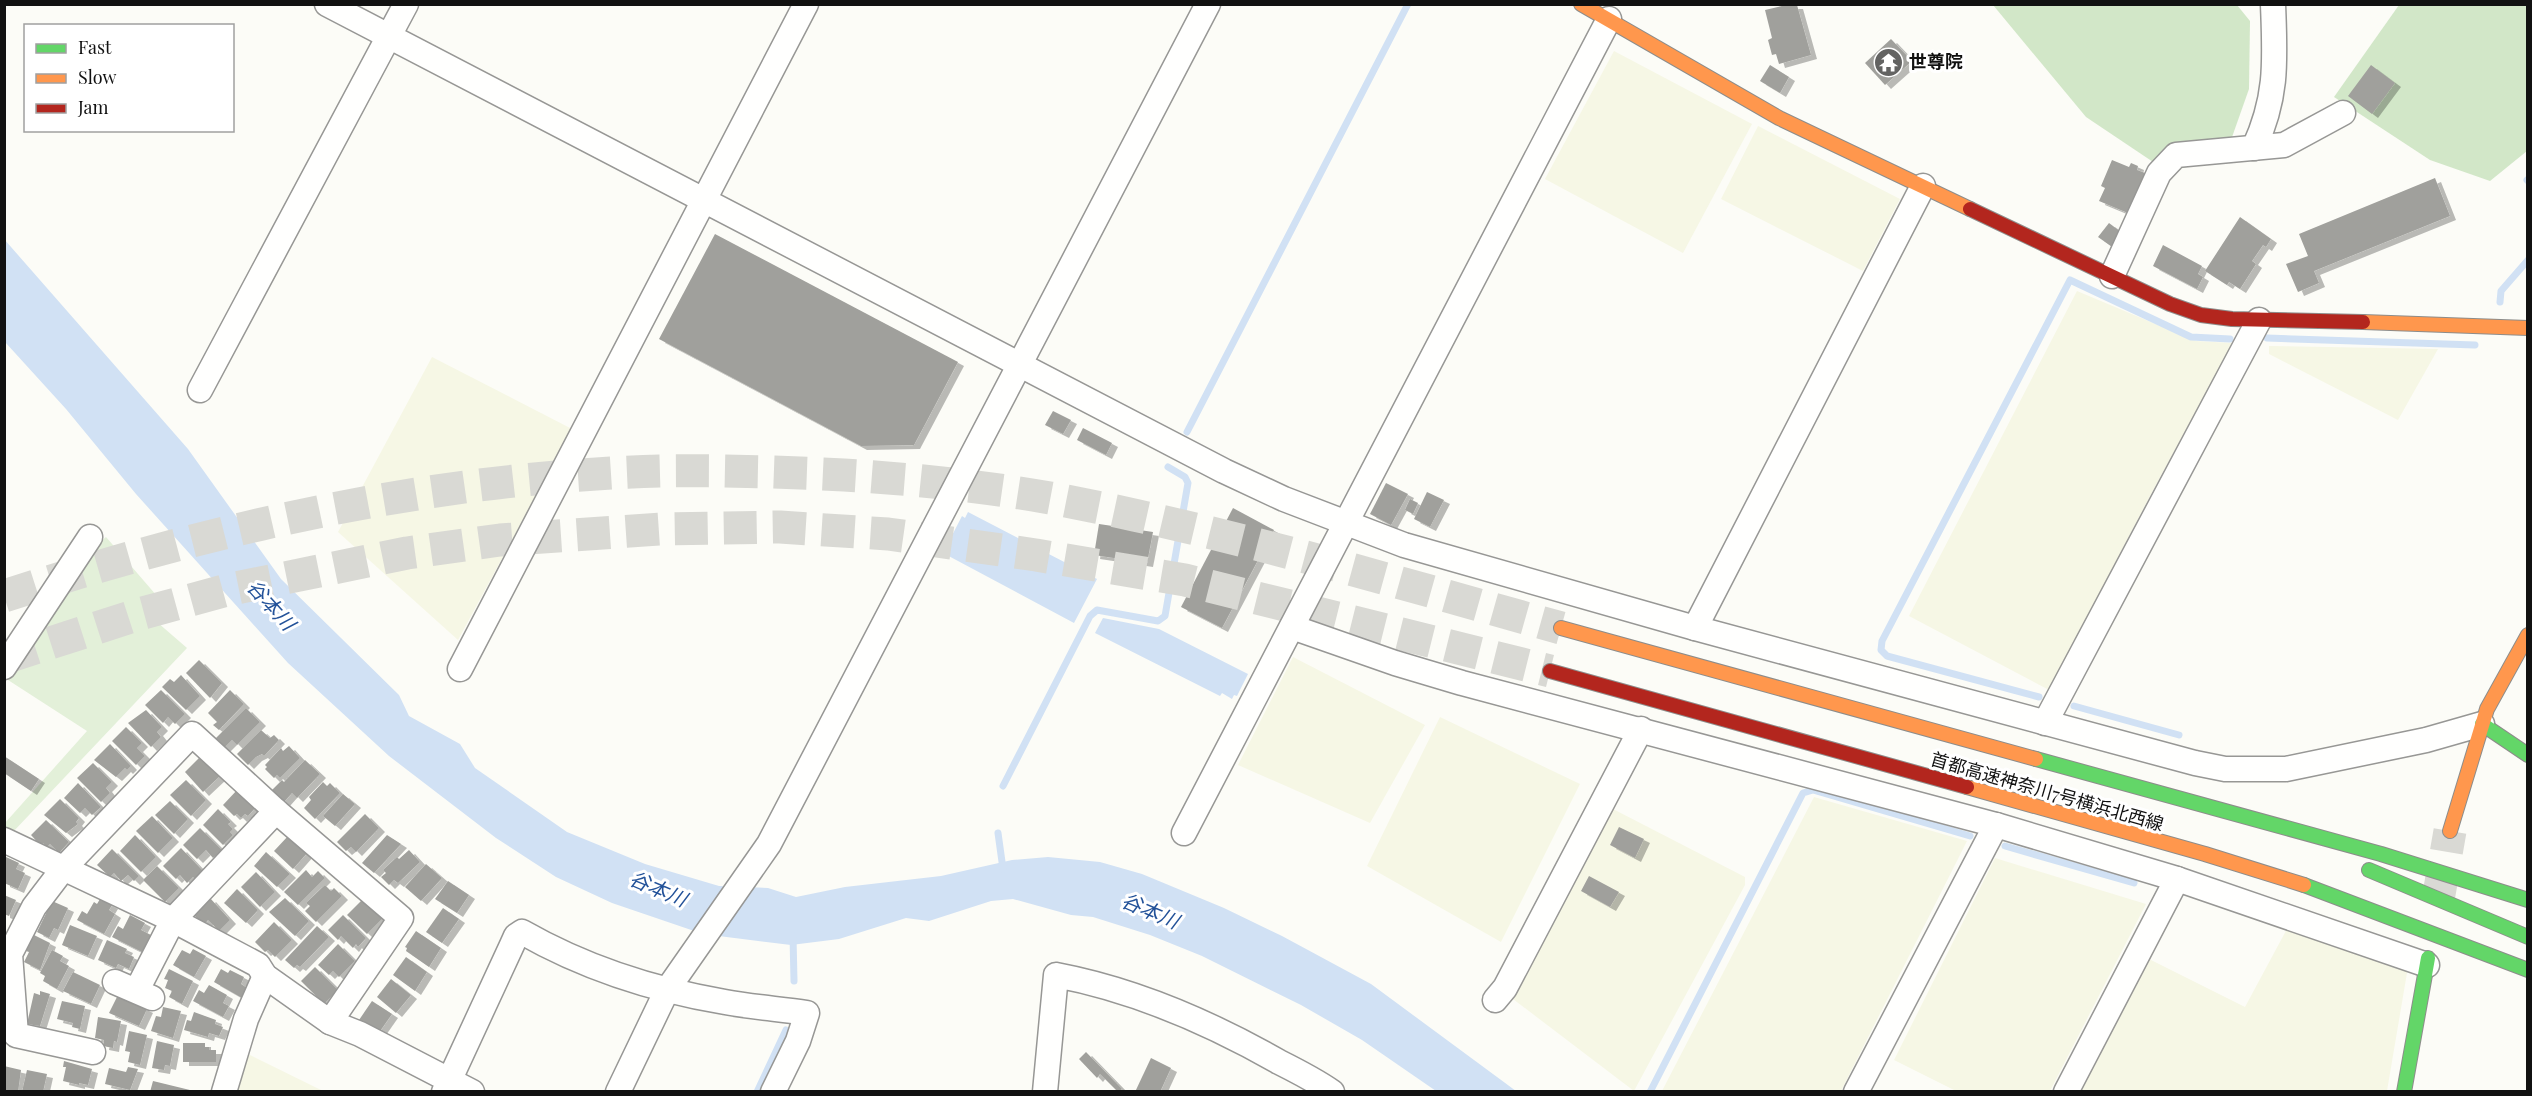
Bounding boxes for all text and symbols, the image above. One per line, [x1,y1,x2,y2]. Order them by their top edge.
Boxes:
legend [24,24,234,132]
text: Fast [78,35,112,59]
temple icon: 世尊院 [1872,46,1904,78]
place label: 世尊院 [1909,49,1963,73]
text: Slow [78,65,116,89]
text: Jam [77,95,108,119]
water label: 谷本川 [242,573,304,637]
street label: 首都高速神奈川7号横浜北西線 [1928,746,2167,836]
water label: 谷本川 [626,863,693,913]
water label: 谷本川 [1118,885,1185,935]

